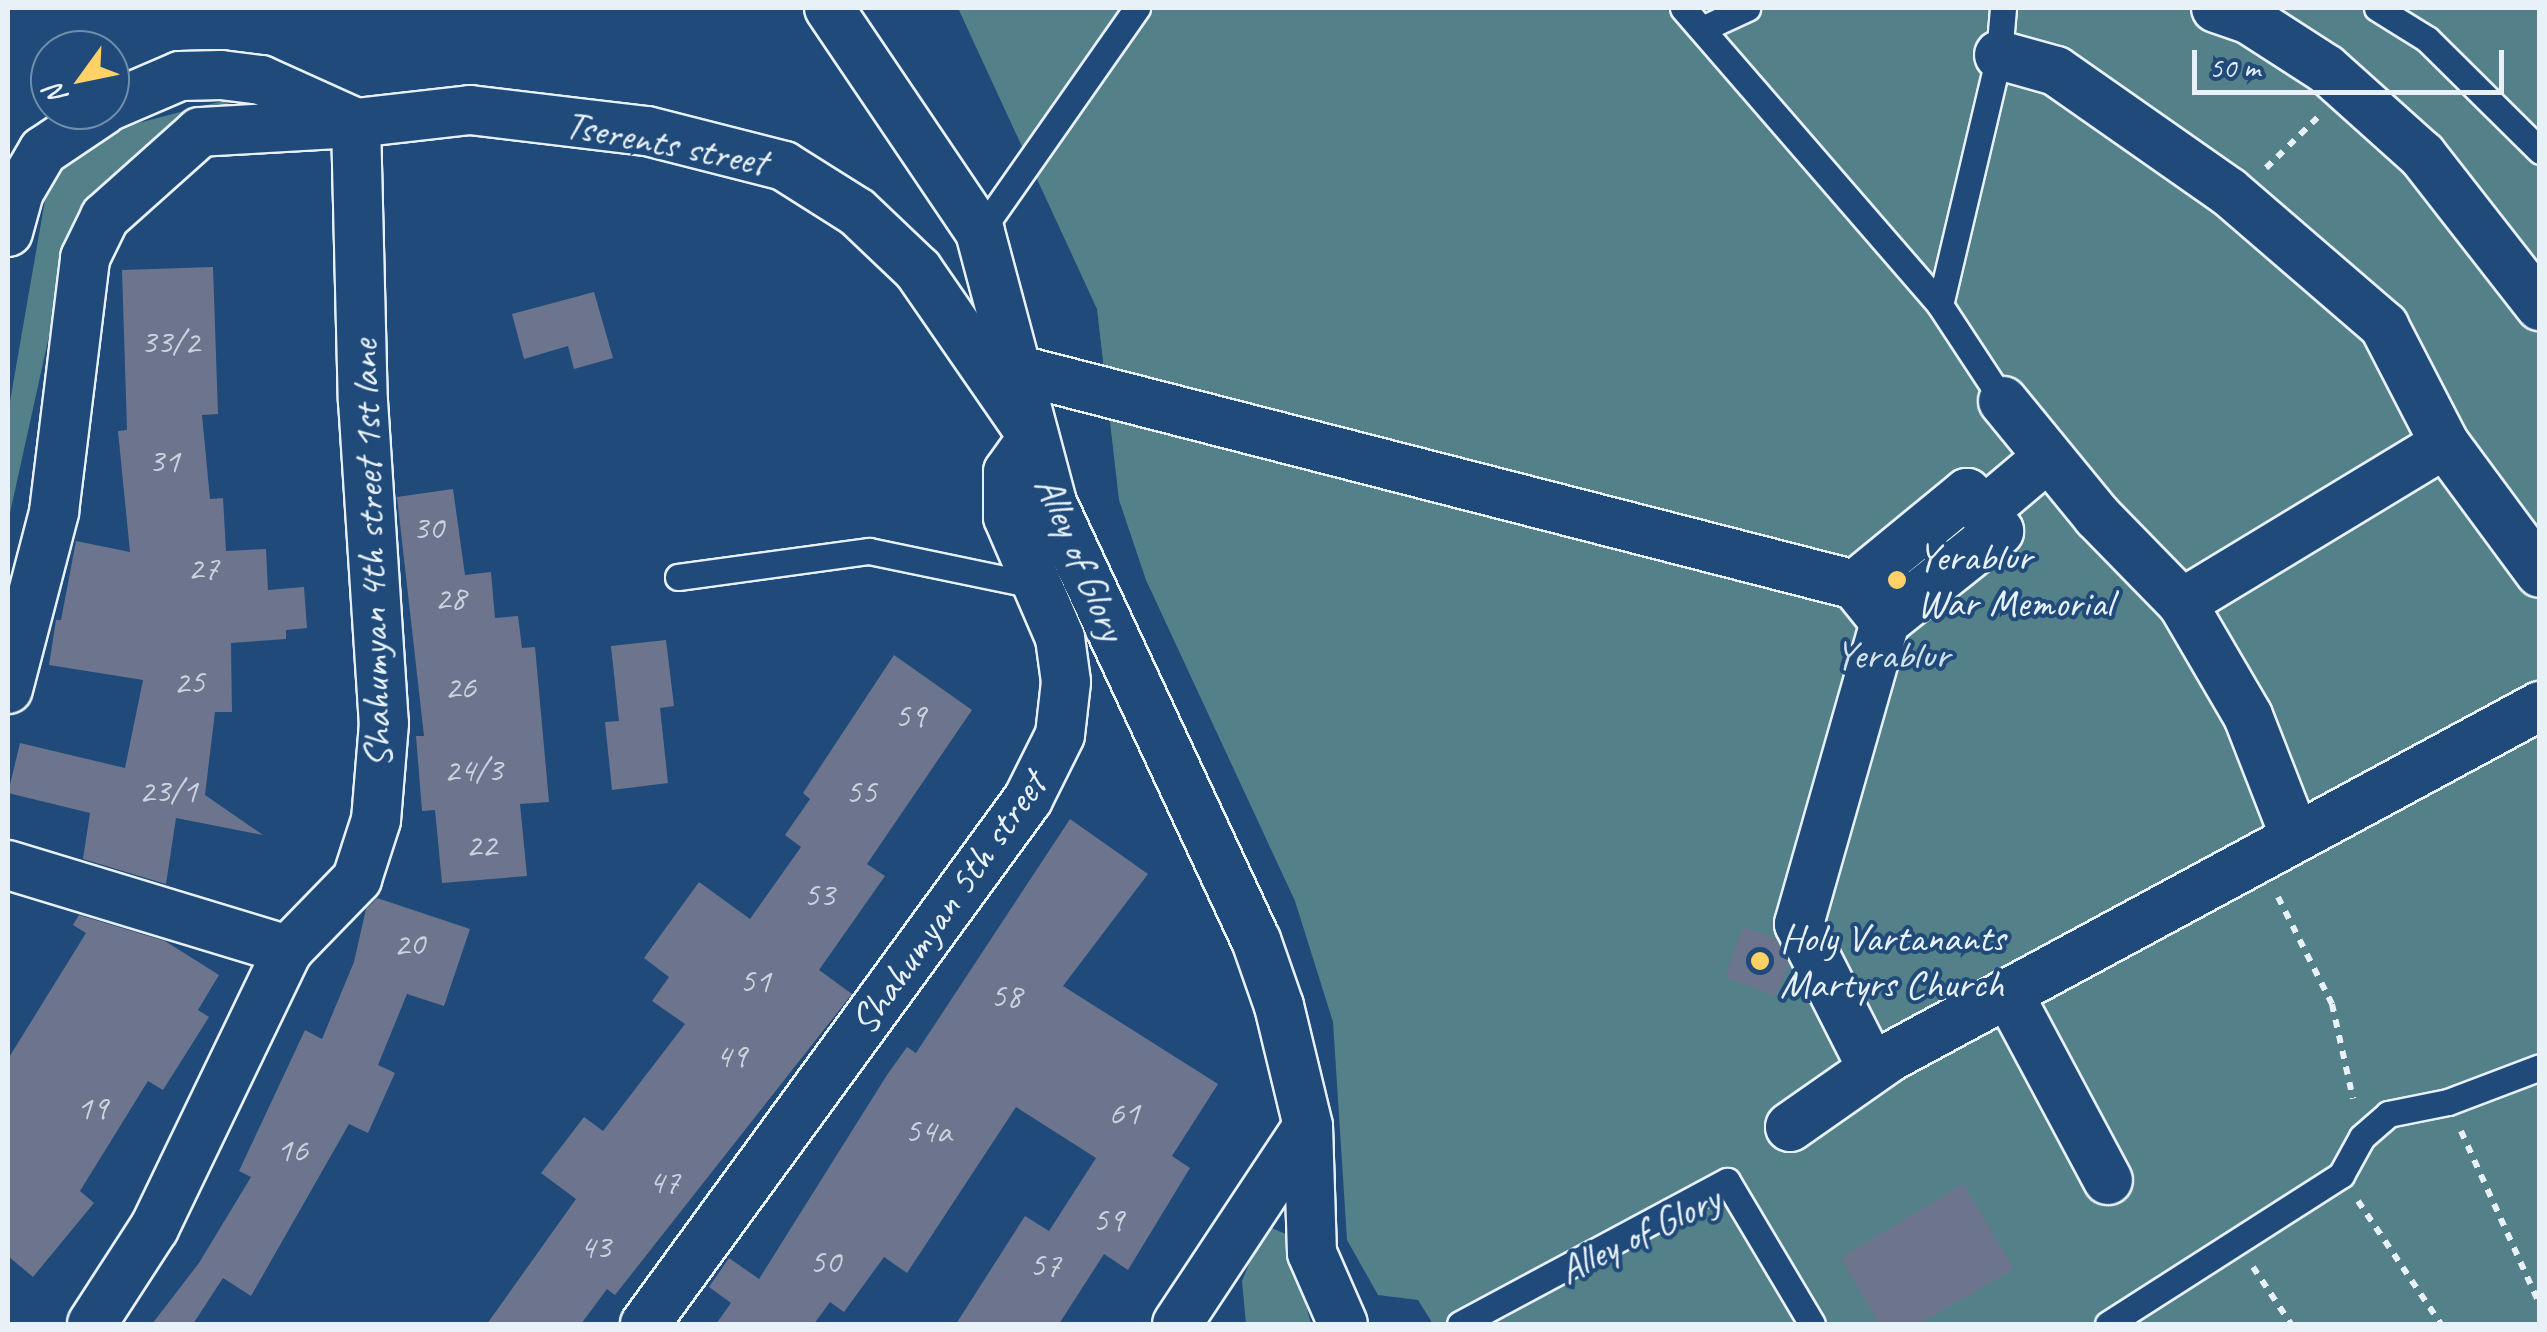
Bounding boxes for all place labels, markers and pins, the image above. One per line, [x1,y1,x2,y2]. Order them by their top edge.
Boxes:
place label: Yerablur War Memorial [1917,533,2112,627]
marker: Yerablur War Memorial [1886,569,1908,591]
place label: Holy Vartanants Martyrs Church [1780,914,2005,1008]
marker: Holy Vartanants Martyrs Church [1749,950,1771,972]

